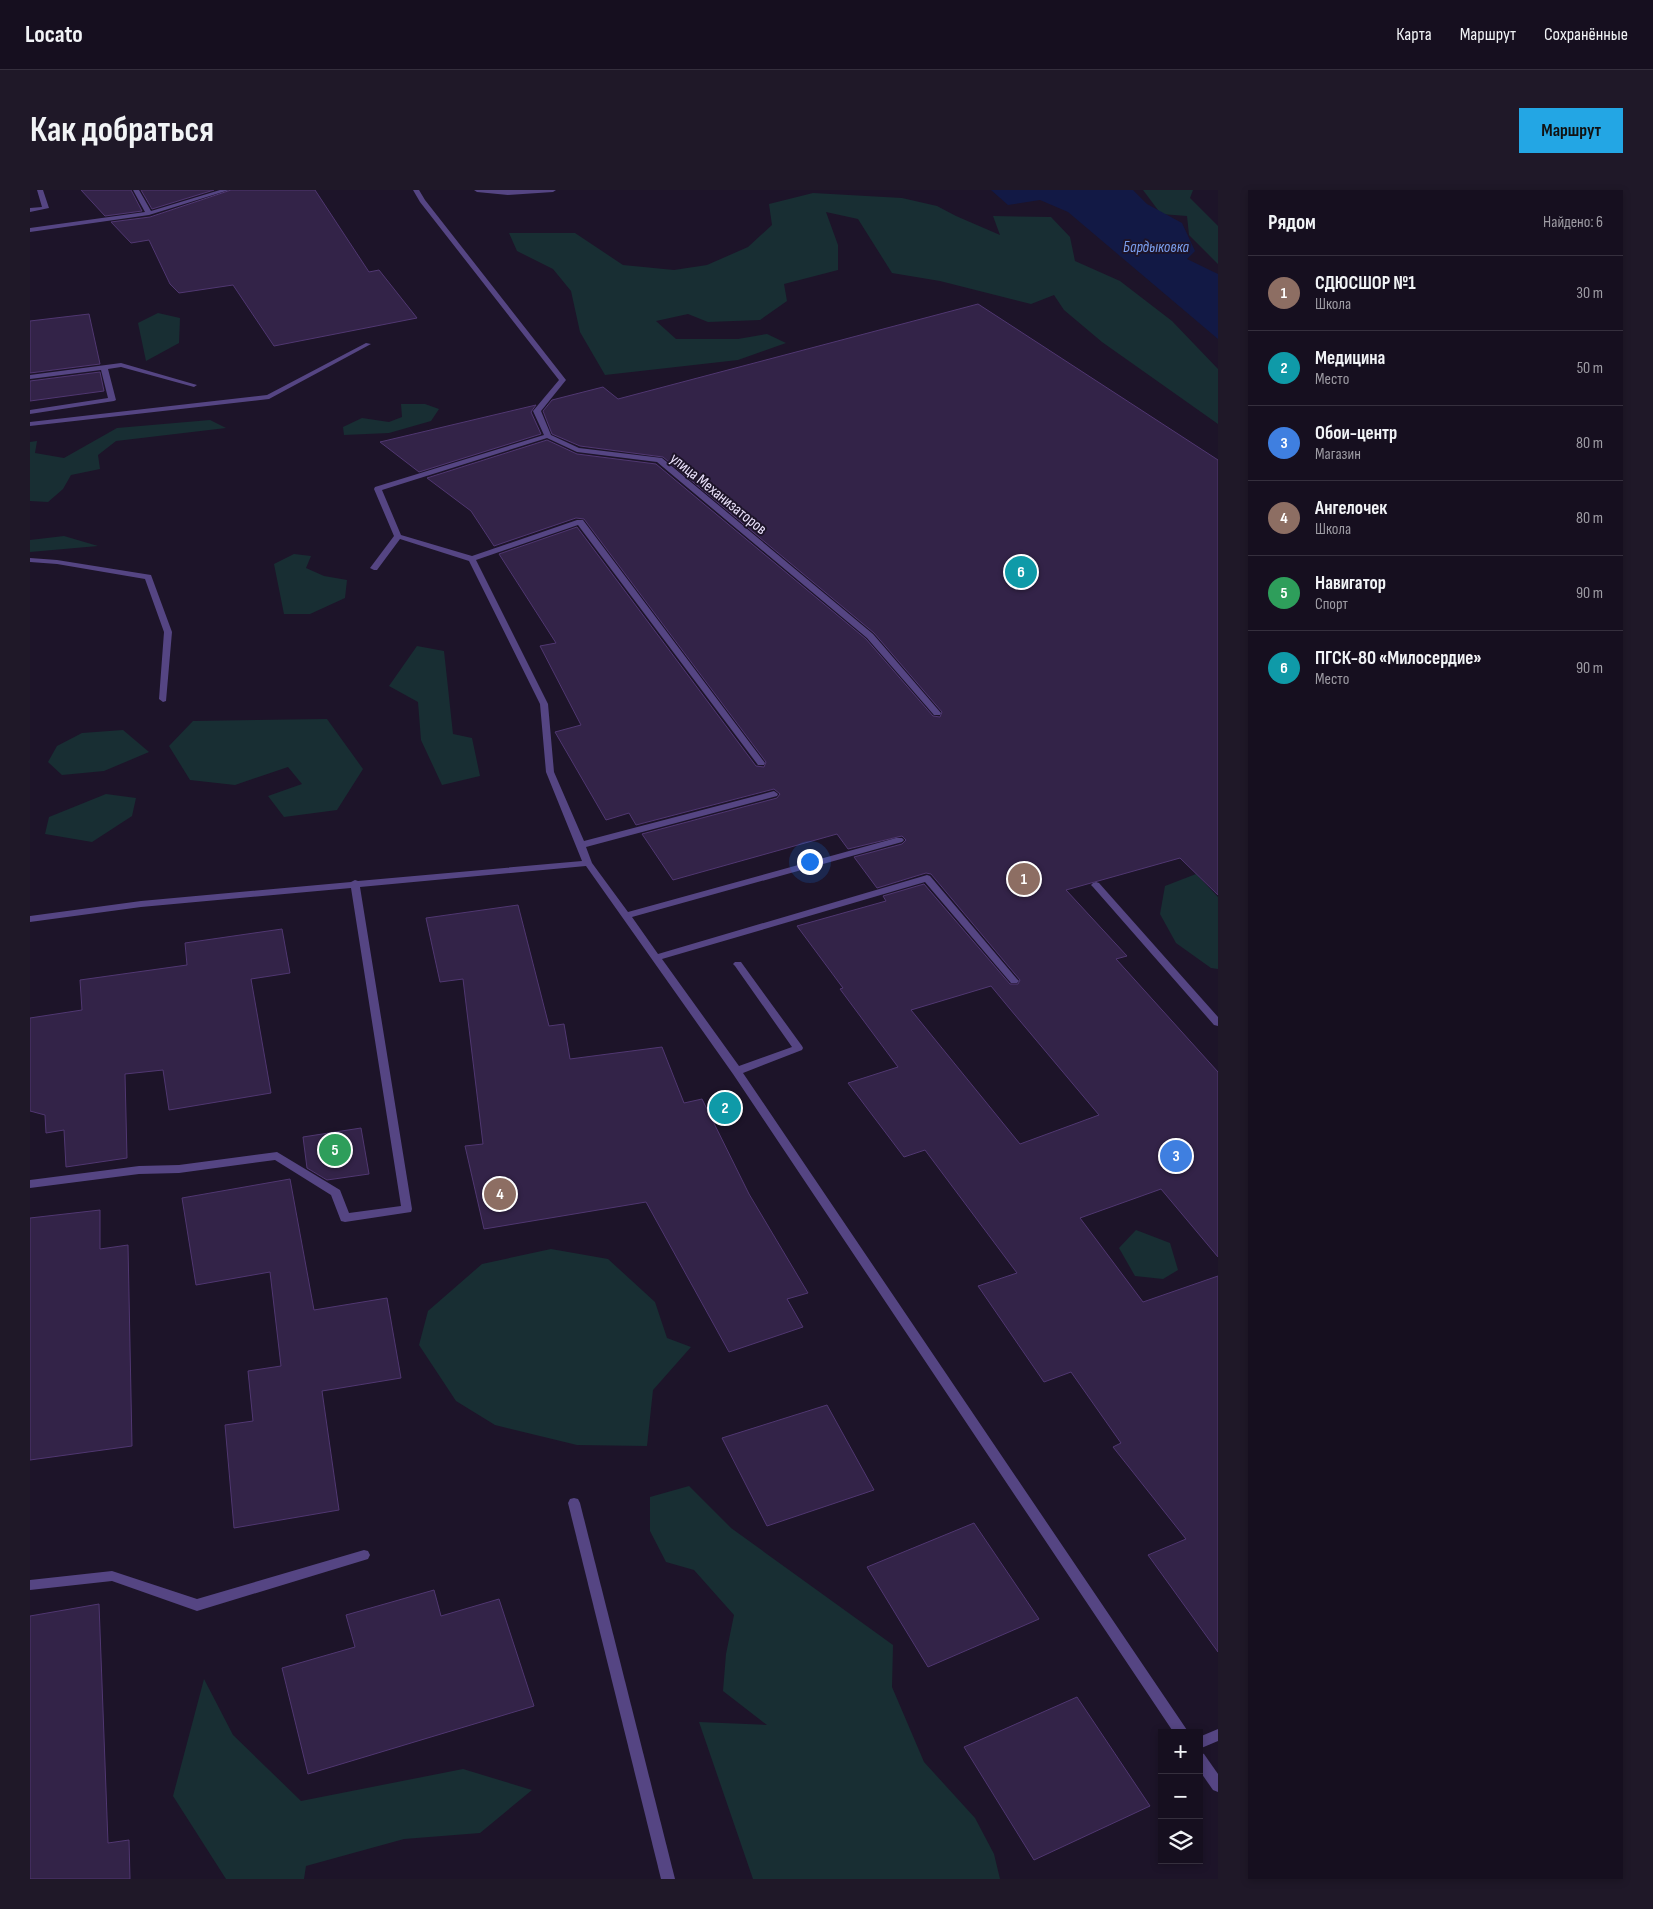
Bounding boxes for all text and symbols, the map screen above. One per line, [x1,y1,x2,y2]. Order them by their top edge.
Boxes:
text: Locato [25,20,83,49]
text: Карта [1396,24,1432,45]
text: Маршрут [1460,24,1516,45]
text: Сохранённые [1544,24,1628,45]
button: Маршрут [1519,108,1623,153]
text: Как добраться [30,109,214,152]
text: Рядом [1268,210,1316,235]
text: Найдено: 6 [1543,213,1603,232]
water label: Бардыковка [1123,238,1190,257]
text: СДЮСШОР №1 [1315,272,1416,295]
text: 1 [1281,284,1287,303]
text: 30 m [1576,284,1603,303]
text: Школа [1315,295,1351,314]
text: Медицина [1315,347,1385,370]
text: 2 [1280,359,1288,378]
text: 50 m [1577,359,1603,378]
text: Место [1315,370,1349,389]
text: Обои-центр [1315,422,1397,445]
text: 3 [1280,434,1288,453]
text: 80 m [1576,434,1603,453]
text: Магазин [1315,445,1361,464]
street label: улица Механизаторов [666,449,770,539]
text: Ангелочек [1315,497,1387,520]
text: 4 [1280,509,1288,528]
text: 80 m [1576,509,1603,528]
text: Школа [1315,520,1351,539]
pin: 6 [1005,553,1037,591]
text: Навигатор [1315,572,1386,595]
text: 5 [1280,584,1288,603]
text: 90 m [1576,584,1603,603]
text: Спорт [1315,595,1348,614]
text: ПГСК-80 «Милосердие» [1315,647,1482,670]
text: 6 [1280,659,1288,678]
text: 90 m [1576,659,1603,678]
text: Место [1315,670,1349,689]
your location [797,849,823,875]
pin: 1 [1008,860,1040,898]
pin: 2 [709,1089,741,1127]
pin: 5 [319,1131,351,1169]
pin: 3 [1160,1137,1192,1175]
pin: 4 [484,1175,516,1213]
map controls [1158,1729,1203,1864]
button: + [1158,1729,1203,1774]
button: − [1158,1774,1203,1819]
button: layers [1158,1819,1203,1864]

